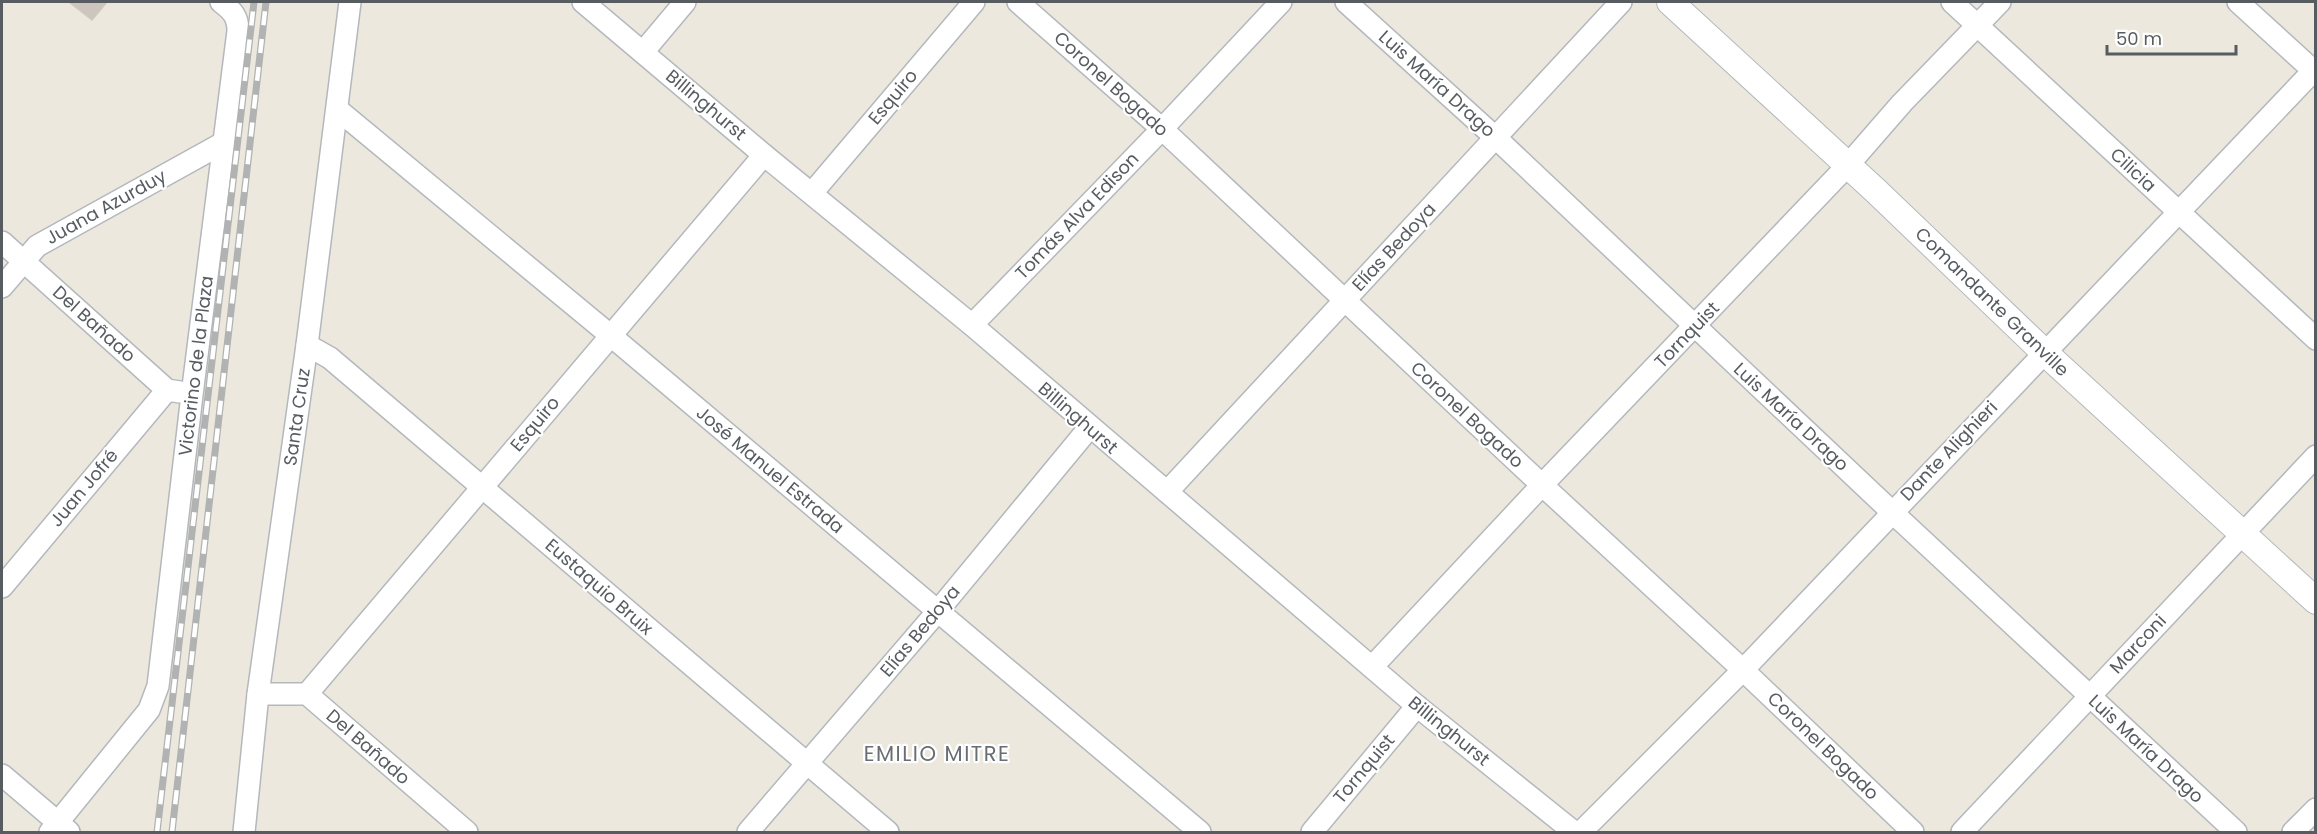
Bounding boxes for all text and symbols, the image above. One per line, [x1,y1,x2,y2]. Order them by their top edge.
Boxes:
scale bar [2107,18,2236,56]
street label: Luis María Drago [1374,24,1501,143]
street label: Coronel Bogado [1049,25,1174,142]
text: 50 m [2116,26,2162,51]
street label: Billinghurst [661,63,752,146]
street label: Esquiro [862,64,923,130]
street label: Cilicia [2105,142,2162,197]
street label: Tomás Alva Edison [1009,147,1144,285]
street label: Juana Azurduy [41,163,170,250]
street label: Elías Bedoya [1346,197,1441,296]
street label: Comandante Granville [1910,221,2075,382]
street label: Victorino de la Plaza [172,274,219,458]
street label: Del Bañado [47,280,141,368]
street label: Tornquist [1649,296,1725,373]
street label: Coronel Bogado [1405,356,1529,474]
street label: Luis María Drago [1728,357,1854,477]
street label: Santa Cruz [277,367,316,467]
street label: Billinghurst [1033,376,1124,459]
street label: Esquiro [504,391,565,457]
street label: Dante Alighieri [1894,395,2003,506]
street label: José Manuel Estrada [691,400,850,539]
street label: Juan Jofré [44,443,124,532]
street label: Eustaquio Bruix [540,533,659,641]
street label: Elías Bedoya [874,579,965,682]
street label: Marconi [2104,609,2172,679]
street label: Coronel Bogado [1762,686,1885,805]
street label: Luis María Drago [2083,689,2209,809]
street label: Billinghurst [1403,690,1495,771]
street label: Del Bañado [321,703,416,790]
street label: Tornquist [1327,729,1400,809]
district label: EMILIO MITRE [864,739,1010,768]

